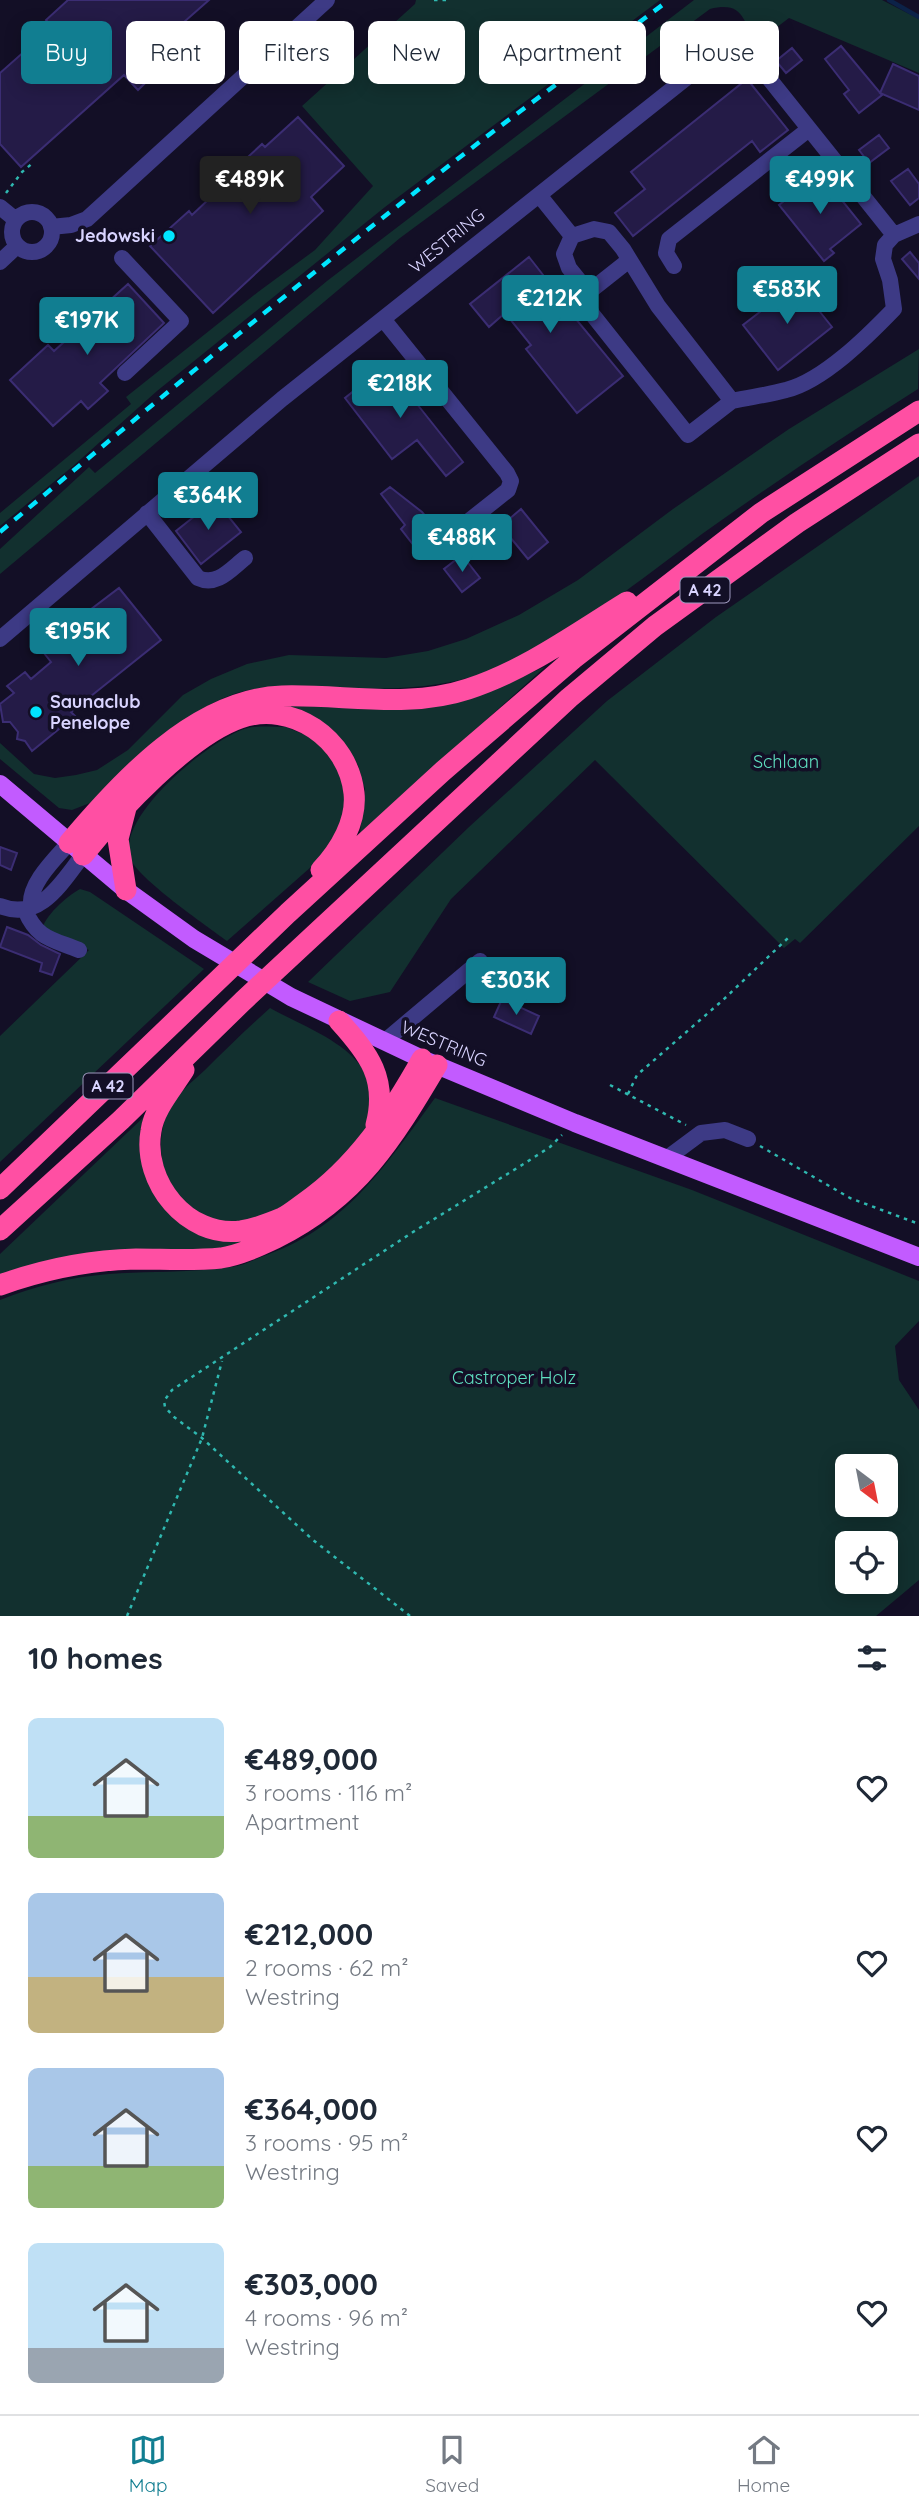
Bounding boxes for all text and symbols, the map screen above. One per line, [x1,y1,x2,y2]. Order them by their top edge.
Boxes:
chip: Buy [21,21,112,84]
chip: Rent [126,21,225,84]
chip: Filters [239,21,354,84]
chip: New [368,21,465,84]
chip: Apartment [479,21,646,84]
chip: House [660,21,779,84]
pin: €489K [201,156,299,216]
pin: €499K [771,156,869,216]
text: €489K [216,164,284,193]
text: €499K [786,164,854,193]
street label: WESTRING [404,203,489,278]
place label: Jedowski [75,224,155,247]
marker: Jedowski [161,228,177,244]
pin: €583K [738,266,836,326]
text: €583K [753,274,821,303]
pin: €212K [501,276,599,335]
text: €212K [518,283,582,312]
pin: €197K [38,298,136,357]
text: €197K [55,305,119,334]
pin: €218K [351,360,449,420]
text: €218K [368,368,432,397]
pin: €364K [159,472,257,532]
text: €364K [174,480,242,509]
pin: €488K [413,514,511,574]
text: €488K [428,522,496,551]
road number: A 42 [680,578,730,603]
pin: €195K [29,608,127,668]
text: €195K [46,616,110,645]
place label: Saunaclub Penelope [50,690,140,734]
marker: Saunaclub Penelope [28,704,44,720]
park label: Schlaan [753,750,819,773]
pin: €303K [467,958,565,1017]
text: €303K [482,965,550,994]
street label: WESTRING [398,1015,490,1072]
road number: A 42 [84,1074,132,1098]
park label: Castroper Holz [452,1366,576,1389]
north arrow [835,1454,898,1517]
map controls [835,1454,898,1594]
button: locate [835,1531,898,1594]
text: 10 homes [28,1639,163,1677]
icon: filters [853,1639,891,1677]
text: €489,000 [245,1740,378,1778]
icon: home [84,1746,168,1830]
icon: heart [853,1769,891,1807]
text: 3 rooms · 116 m² [245,1778,412,1807]
text: Apartment [245,1807,359,1836]
text: €212,000 [245,1915,373,1953]
icon: home [84,1921,168,2005]
icon: heart [853,1944,891,1982]
text: 2 rooms · 62 m² [245,1953,409,1982]
text: Westring [245,1982,340,2011]
text: €364,000 [245,2090,378,2128]
icon: home [84,2096,168,2180]
icon: heart [853,2119,891,2157]
text: 3 rooms · 95 m² [245,2128,408,2157]
text: Westring [245,2157,340,2186]
text: €303,000 [245,2265,378,2303]
icon: home [84,2271,168,2355]
icon: heart [853,2294,891,2332]
text: 4 rooms · 96 m² [245,2303,408,2332]
text: Westring [245,2332,340,2361]
tab: Map [129,2431,168,2497]
tab: Saved [425,2431,479,2497]
tab: Home [737,2431,790,2497]

